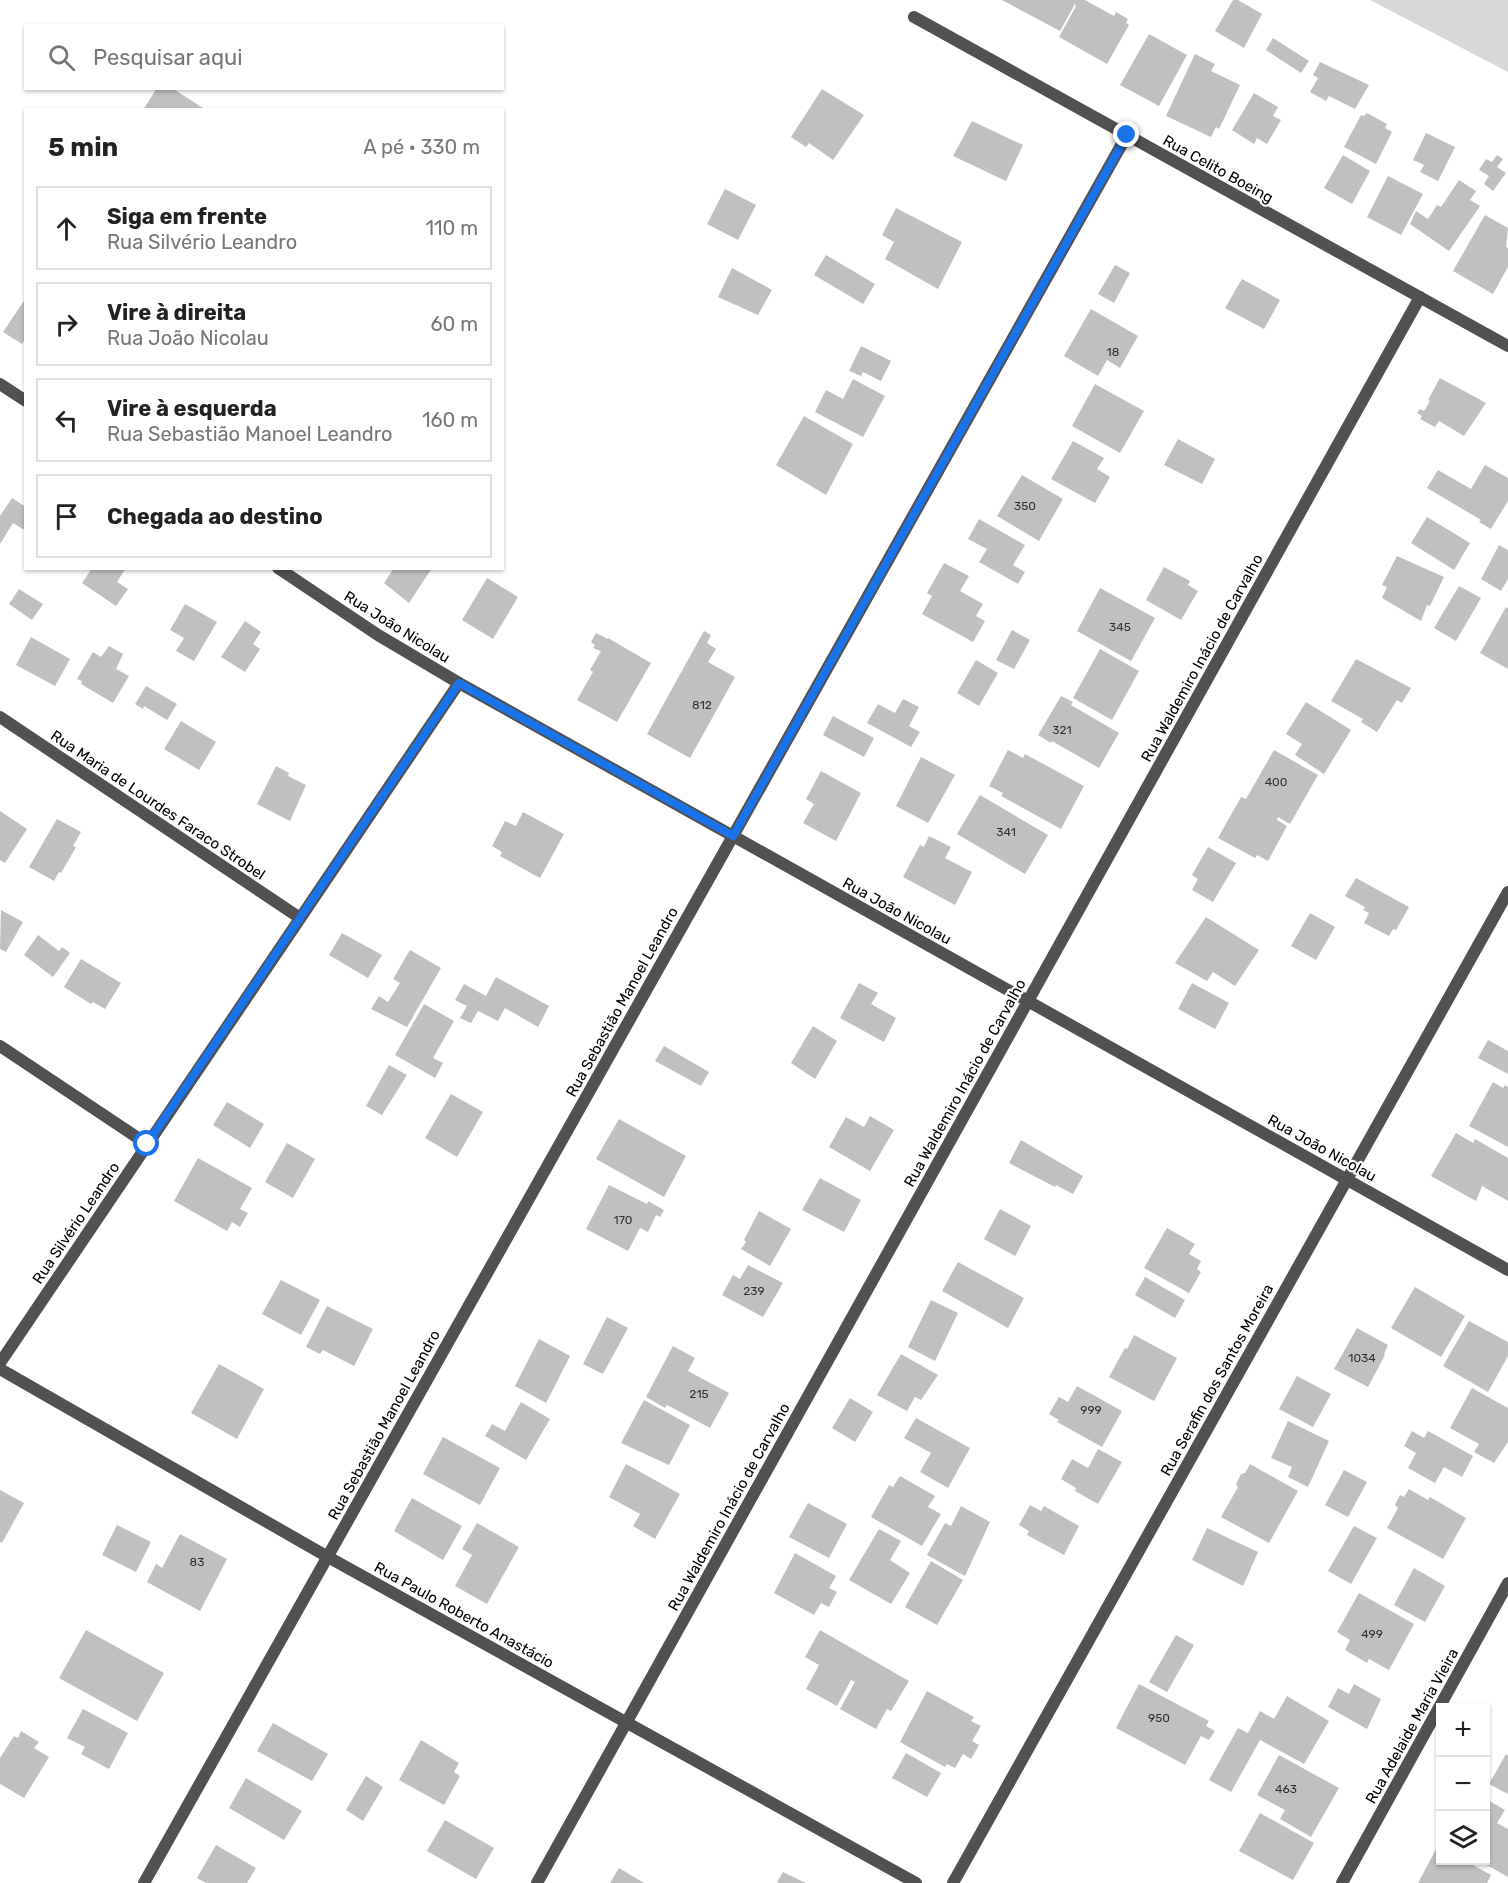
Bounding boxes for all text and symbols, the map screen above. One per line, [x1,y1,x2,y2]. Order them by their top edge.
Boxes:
search box [24,24,504,90]
icon: search [45,41,78,74]
text: Pesquisar aqui [93,44,243,71]
route end [1113,121,1139,147]
street label: Rua Celito Boeing [1160,131,1276,207]
text: 5 min [48,132,118,163]
text: A pé · 330 m [363,135,480,159]
text: Siga em frente [107,203,267,230]
icon: ahead [50,212,83,245]
text: 110 m [426,216,478,240]
text: Rua Silvério Leandro [107,230,297,254]
text: Vire à direita [107,299,246,326]
icon: right [50,308,83,341]
text: 60 m [431,312,478,336]
text: Rua João Nicolau [107,326,269,350]
house number: 18 [1107,345,1119,359]
text: Vire à esquerda [107,395,277,422]
icon: left [50,404,83,437]
text: 160 m [422,408,478,432]
text: Rua Sebastião Manoel Leandro [107,422,393,446]
house number: 350 [1014,499,1036,513]
icon: arrive [50,500,83,533]
text: Chegada ao destino [107,503,323,530]
street label: Rua Waldemiro Inácio de Carvalho [1137,551,1267,765]
street label: Rua João Nicolau [341,587,453,667]
house number: 345 [1109,620,1131,634]
house number: 812 [692,698,712,712]
house number: 321 [1052,723,1072,737]
street label: Rua Maria de Lourdes Faraco Strobel [47,726,269,884]
house number: 400 [1265,775,1287,789]
house number: 341 [996,825,1016,839]
street label: Rua João Nicolau [840,874,954,948]
street label: Rua Sebastião Manoel Leandro [562,904,682,1100]
street label: Rua Waldemiro Inácio de Carvalho [900,976,1030,1190]
street label: Rua João Nicolau [1265,1111,1379,1185]
route start [133,1130,159,1156]
street label: Rua Silvério Leandro [29,1159,123,1287]
house number: 170 [614,1213,632,1227]
street label: Rua Serafin dos Santos Moreira [1157,1281,1277,1479]
house number: 239 [743,1284,765,1298]
street label: Rua Sebastião Manoel Leandro [324,1327,444,1523]
house number: 1034 [1348,1351,1376,1365]
house number: 215 [689,1387,709,1401]
street label: Rua Waldemiro Inácio de Carvalho [664,1400,794,1614]
house number: 999 [1080,1403,1102,1417]
house number: 83 [190,1555,204,1569]
street label: Rua Paulo Roberto Anastácio [371,1558,557,1672]
house number: 499 [1361,1627,1383,1641]
street label: Rua Adelaide Maria Vieira [1362,1645,1462,1807]
map controls [1436,1703,1490,1865]
button: + [1436,1703,1490,1757]
house number: 950 [1148,1711,1170,1725]
button: − [1436,1757,1490,1811]
house number: 463 [1275,1782,1297,1796]
button: layers [1436,1811,1490,1865]

